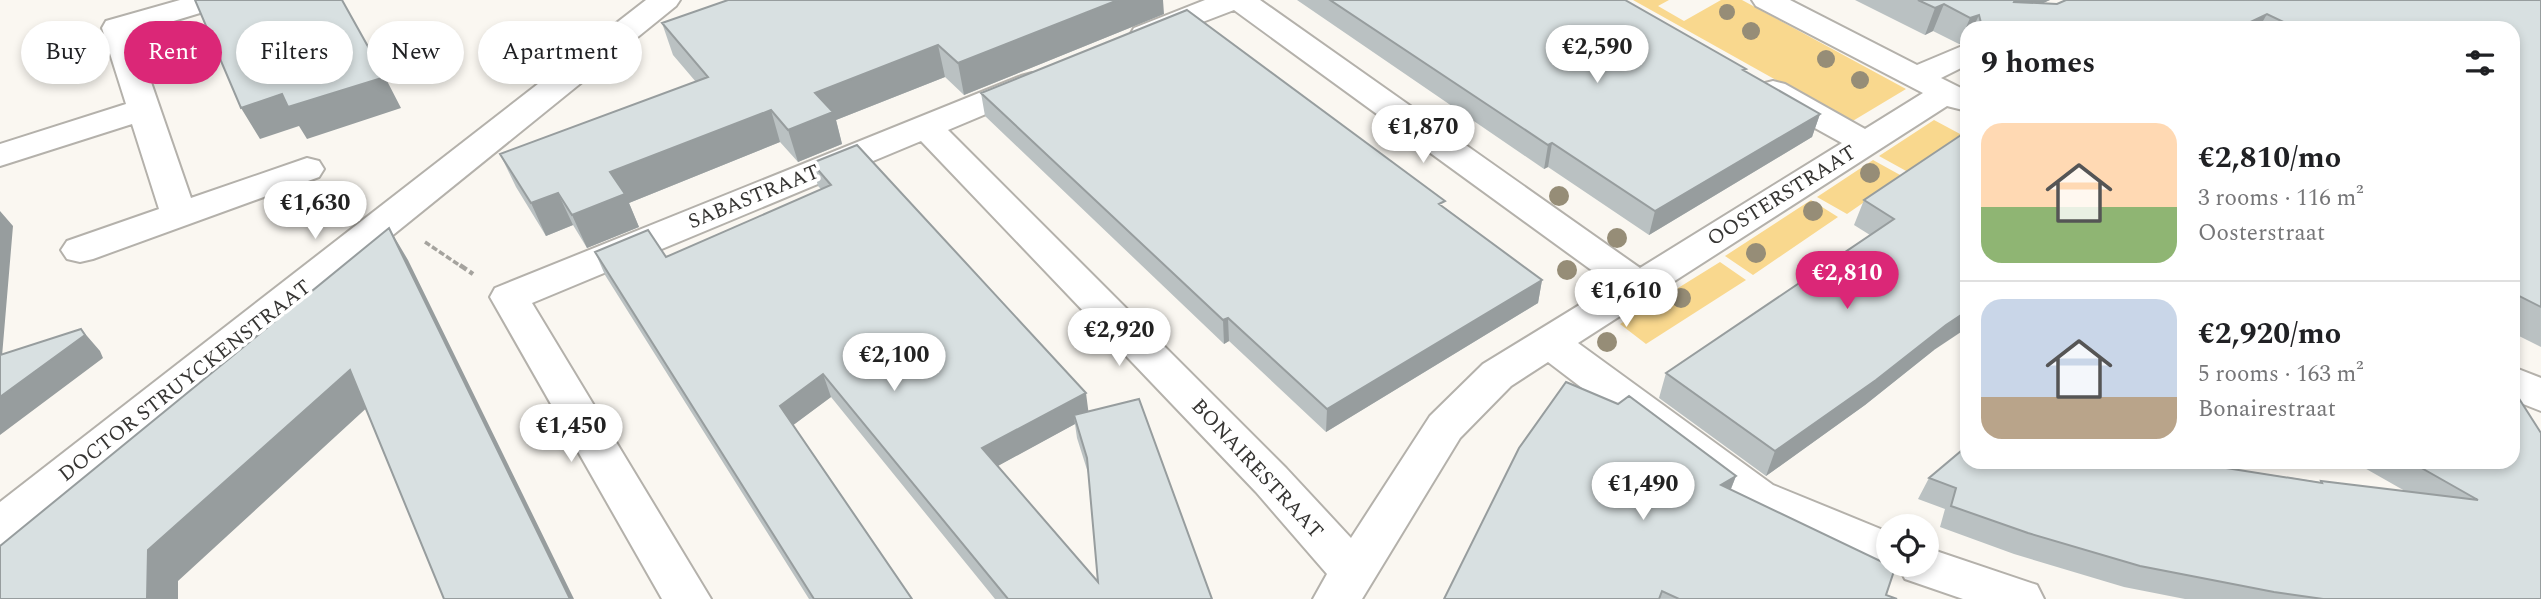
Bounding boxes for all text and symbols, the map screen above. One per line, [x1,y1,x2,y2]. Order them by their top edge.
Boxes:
chip: Buy [21,21,110,84]
chip: Rent [124,21,222,84]
chip: Filters [236,21,353,84]
chip: New [367,21,464,84]
chip: Apartment [478,21,642,84]
pin: €2,590 [1540,25,1654,85]
text: €2,590 [1562,30,1632,65]
text: 9 homes [1981,40,2095,86]
icon: filters [2461,44,2499,82]
pin: €1,870 [1366,106,1480,165]
text: €1,870 [1388,110,1458,145]
text: €2,810/mo [2198,135,2341,181]
street label: OOSTERSTRAAT [1701,137,1863,255]
icon: home [2037,151,2121,235]
street label: SABASTRAAT [683,156,825,238]
text: 3 rooms · 116 m² [2198,181,2364,216]
pin: €1,630 [258,182,372,241]
text: €1,630 [280,186,350,221]
text: Oosterstraat [2198,216,2325,251]
pin: €2,810 [1790,252,1904,311]
text: €2,810 [1812,256,1882,291]
pin: €1,610 [1569,270,1683,329]
street label: DOCTOR STRUYCKENSTRAAT [52,272,318,490]
text: €1,610 [1591,274,1661,309]
pin: €2,920 [1062,308,1176,368]
text: €2,920/mo [2198,311,2341,357]
text: €2,920 [1084,313,1154,348]
icon: home [2037,327,2121,411]
pin: €2,100 [837,334,951,393]
text: €2,100 [859,338,929,373]
text: 5 rooms · 163 m² [2198,357,2364,392]
street label: BONAIRESTRAAT [1183,391,1331,547]
text: Bonairestraat [2198,392,2336,427]
pin: €1,450 [514,405,628,464]
text: €1,450 [536,409,606,444]
pin: €1,490 [1586,462,1700,522]
text: €1,490 [1608,467,1678,502]
map controls [1876,514,1939,577]
button: locate [1876,514,1939,577]

